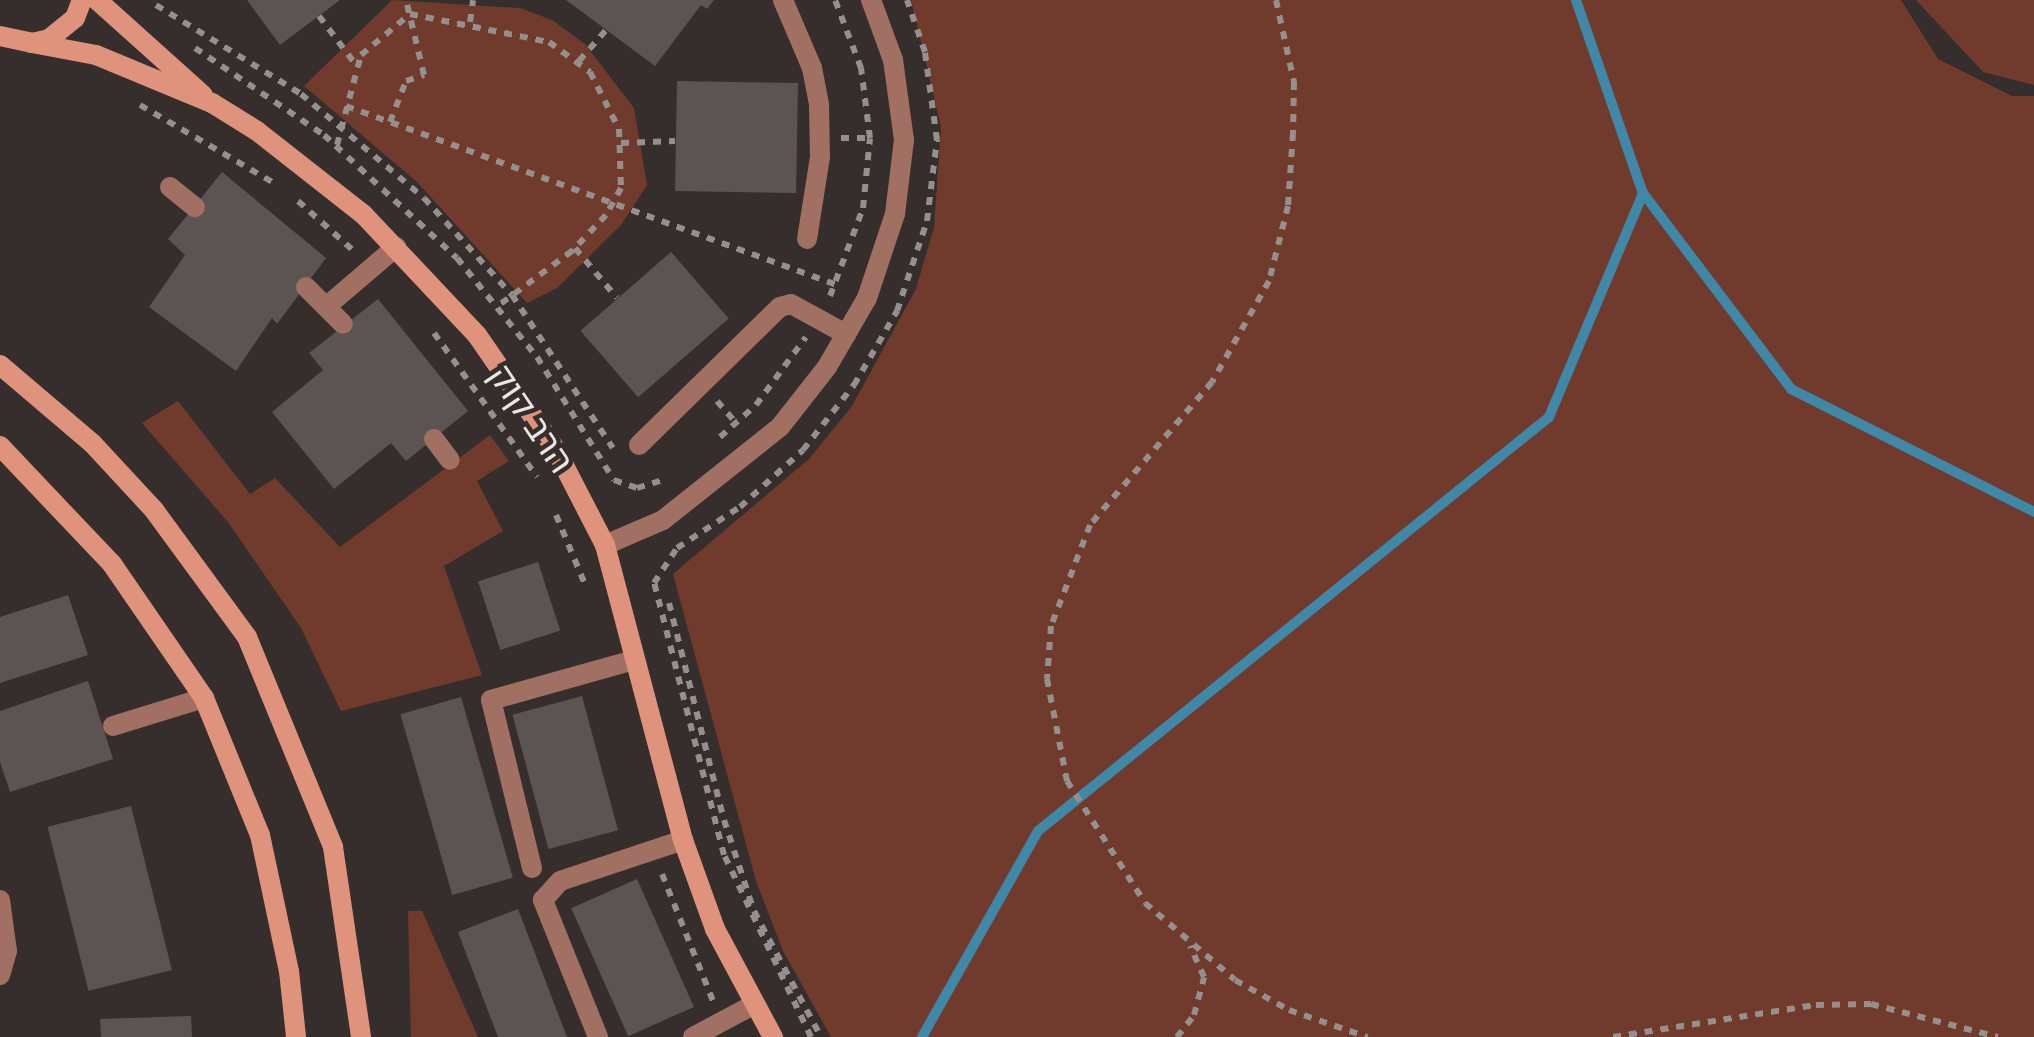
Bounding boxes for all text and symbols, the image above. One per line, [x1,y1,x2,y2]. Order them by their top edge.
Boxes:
street label: הרב קוק [481,356,583,480]

